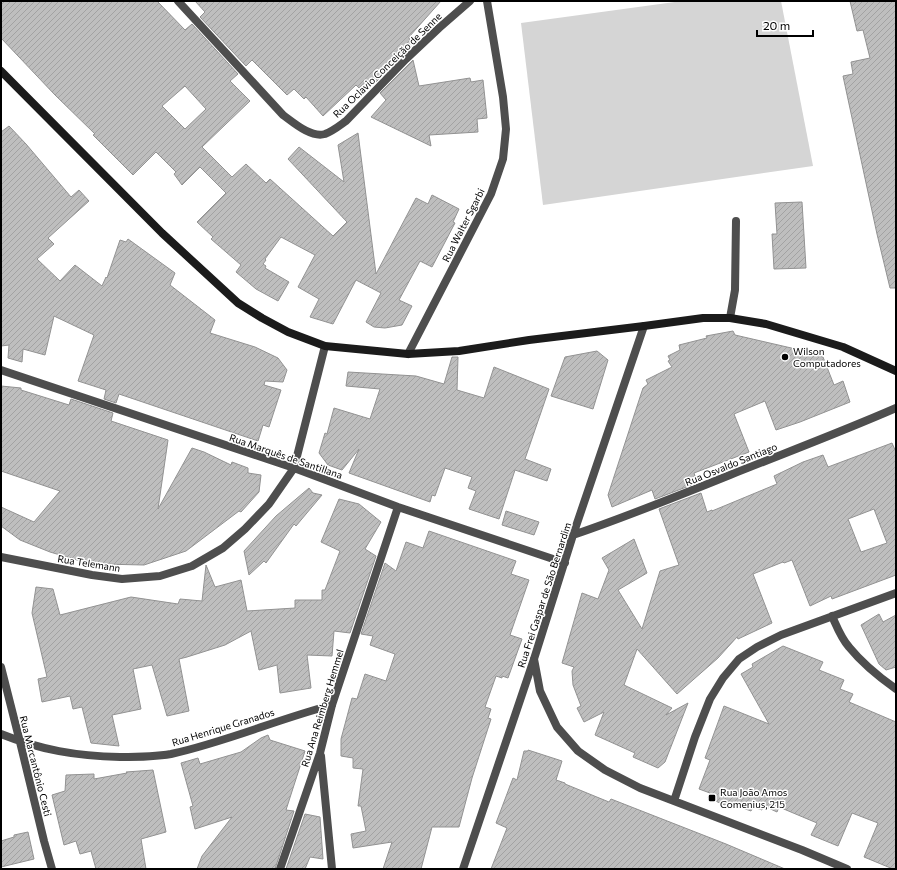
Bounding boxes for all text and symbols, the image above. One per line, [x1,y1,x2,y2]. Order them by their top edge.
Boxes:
street label: Rua Oclavio Conceição de Senne [330,10,444,120]
scale bar [757,12,813,38]
text: 20 m [763,18,790,32]
street label: Rua Walter Sgarbi [439,186,487,264]
place label: Wilson Computadores [793,345,861,369]
marker: Wilson Computadores [780,352,790,362]
street label: Rua Marquês de Santillana [228,431,344,481]
street label: Rua Osvaldo Santiago [683,440,779,488]
street label: Rua Frei Gaspar de São Bernardim [515,521,573,669]
street label: Rua Telemann [57,552,121,574]
street label: Rua Ana Reimberg Hemmel [298,648,346,768]
street label: Rua Henrique Granados [170,706,276,748]
street label: Rua Marcantônio Cesti [18,714,54,818]
place label: Rua João Amos Comenius, 215 [720,786,788,810]
marker: Rua João Amos Comenius, 215 [707,793,717,803]

